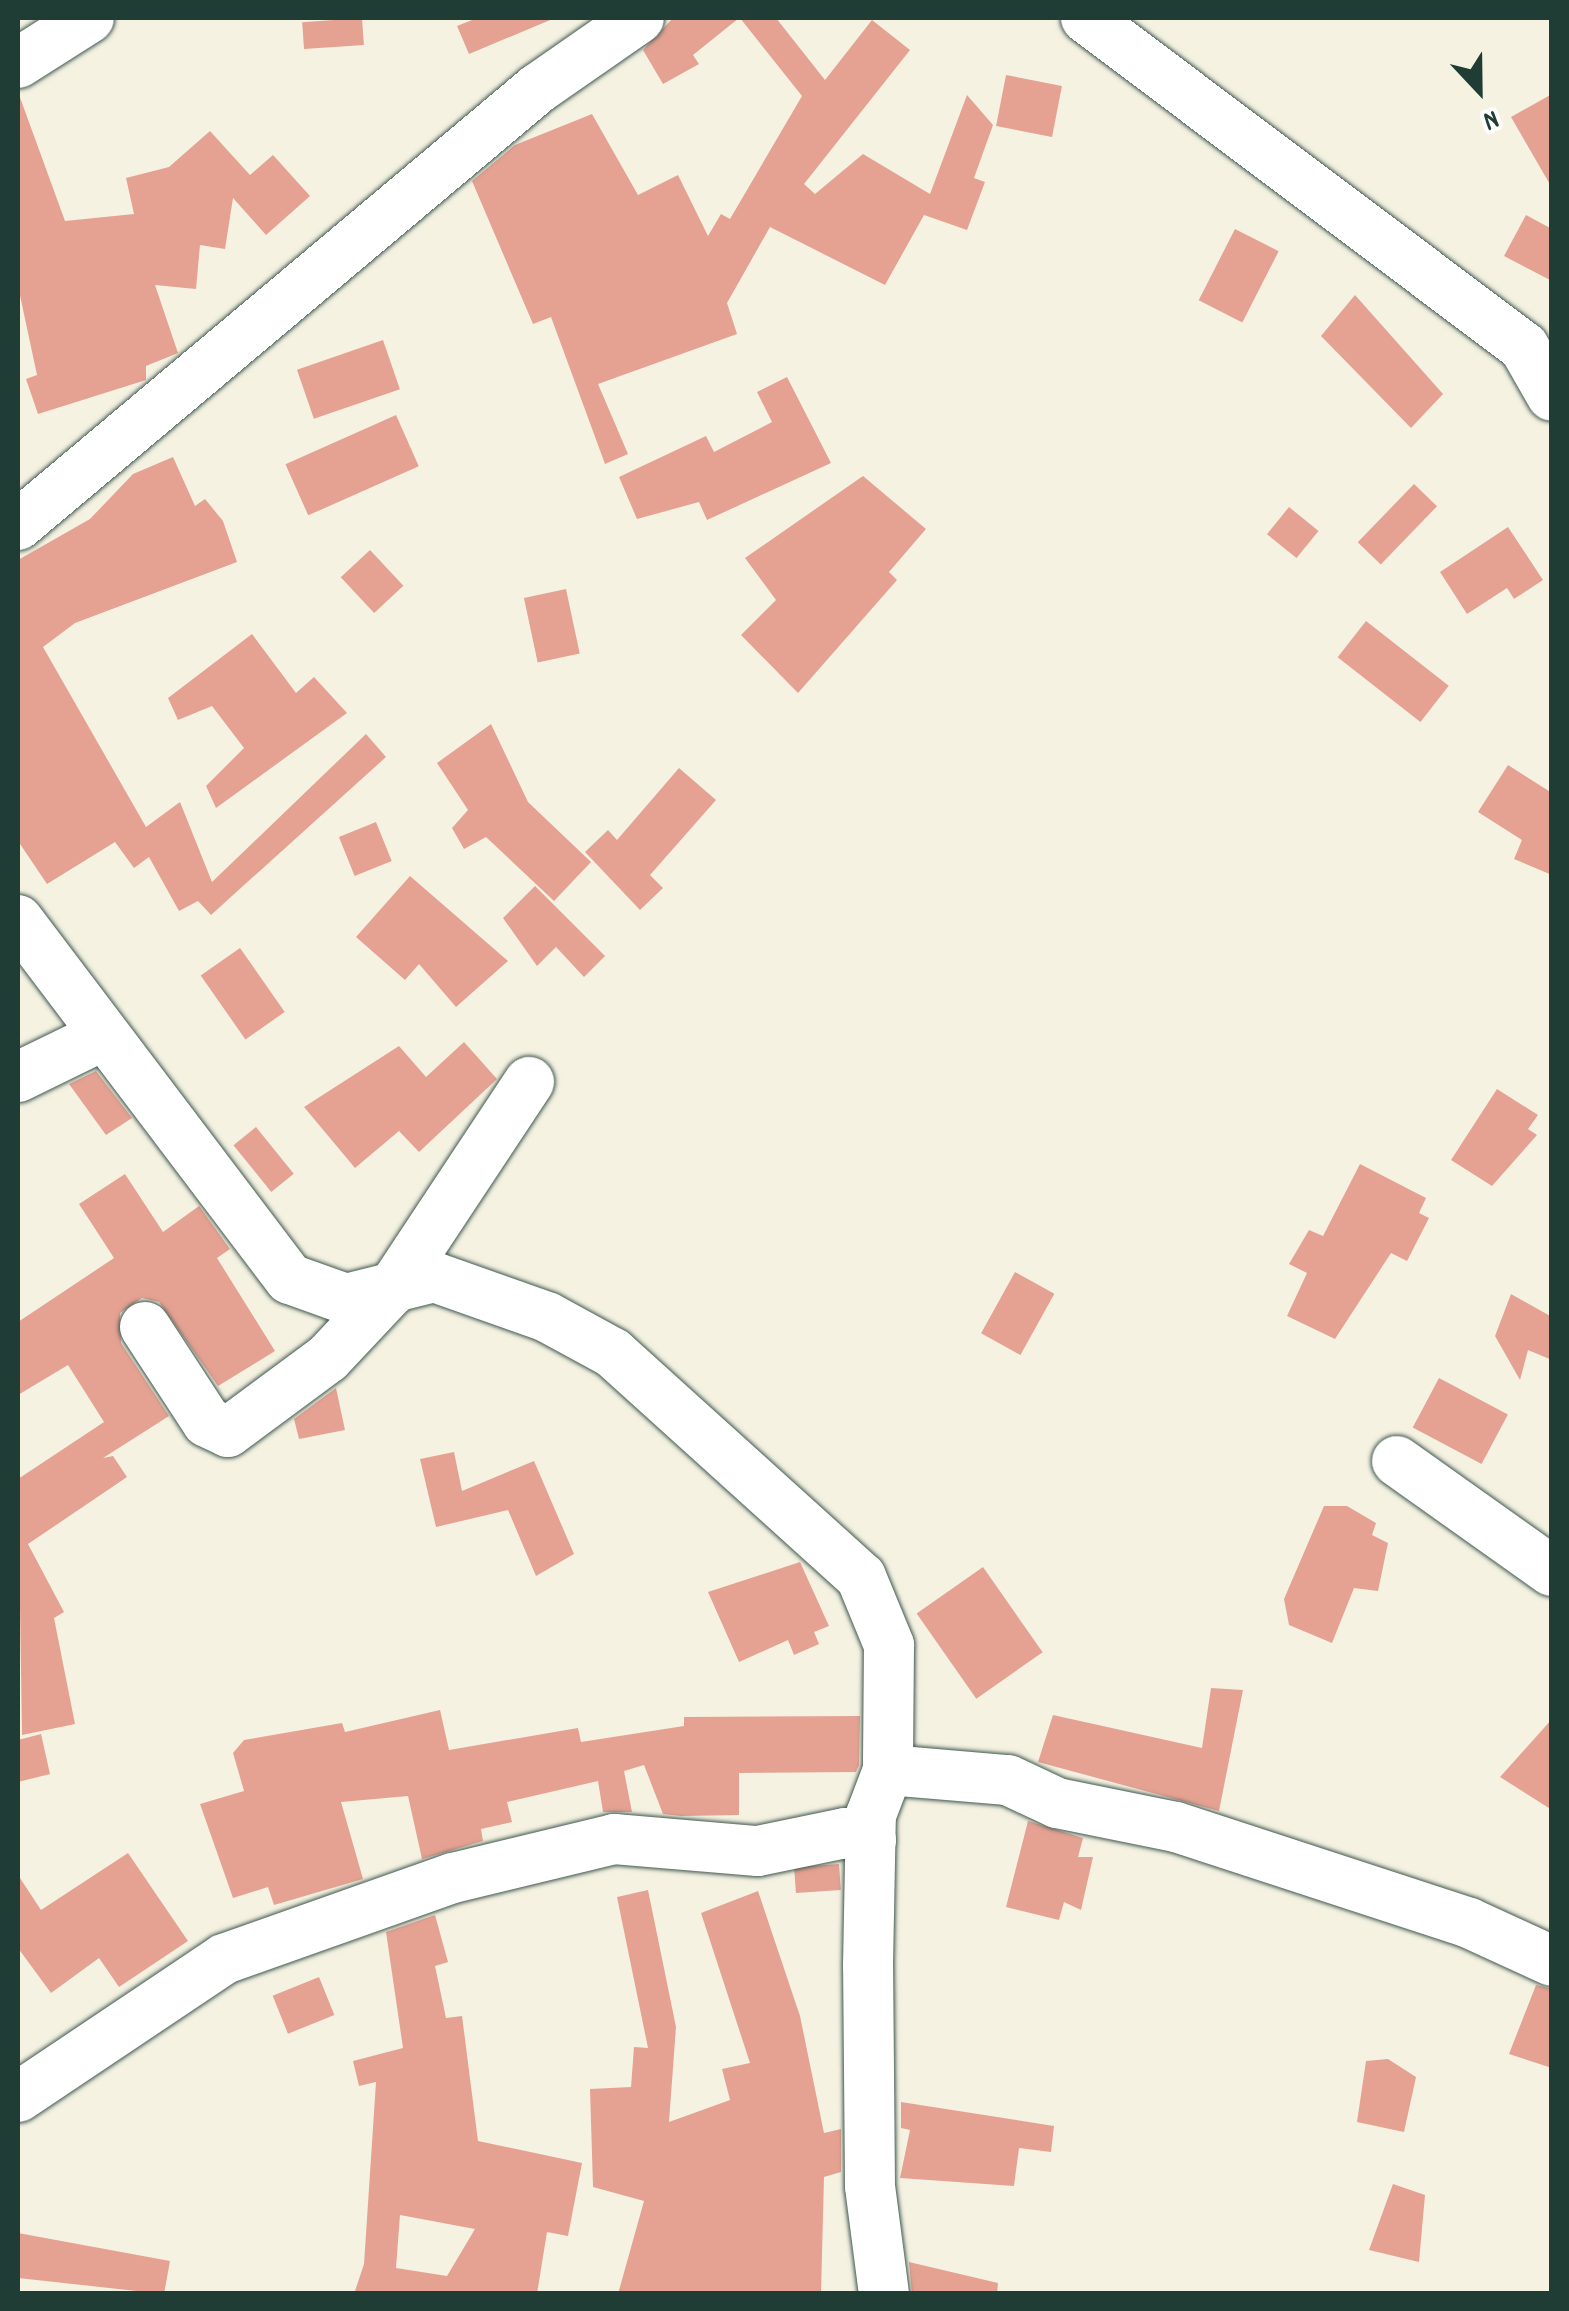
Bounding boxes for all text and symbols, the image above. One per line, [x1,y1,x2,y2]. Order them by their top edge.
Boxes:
north arrow [1429,40,1529,140]
text: N [1476,97,1504,139]

